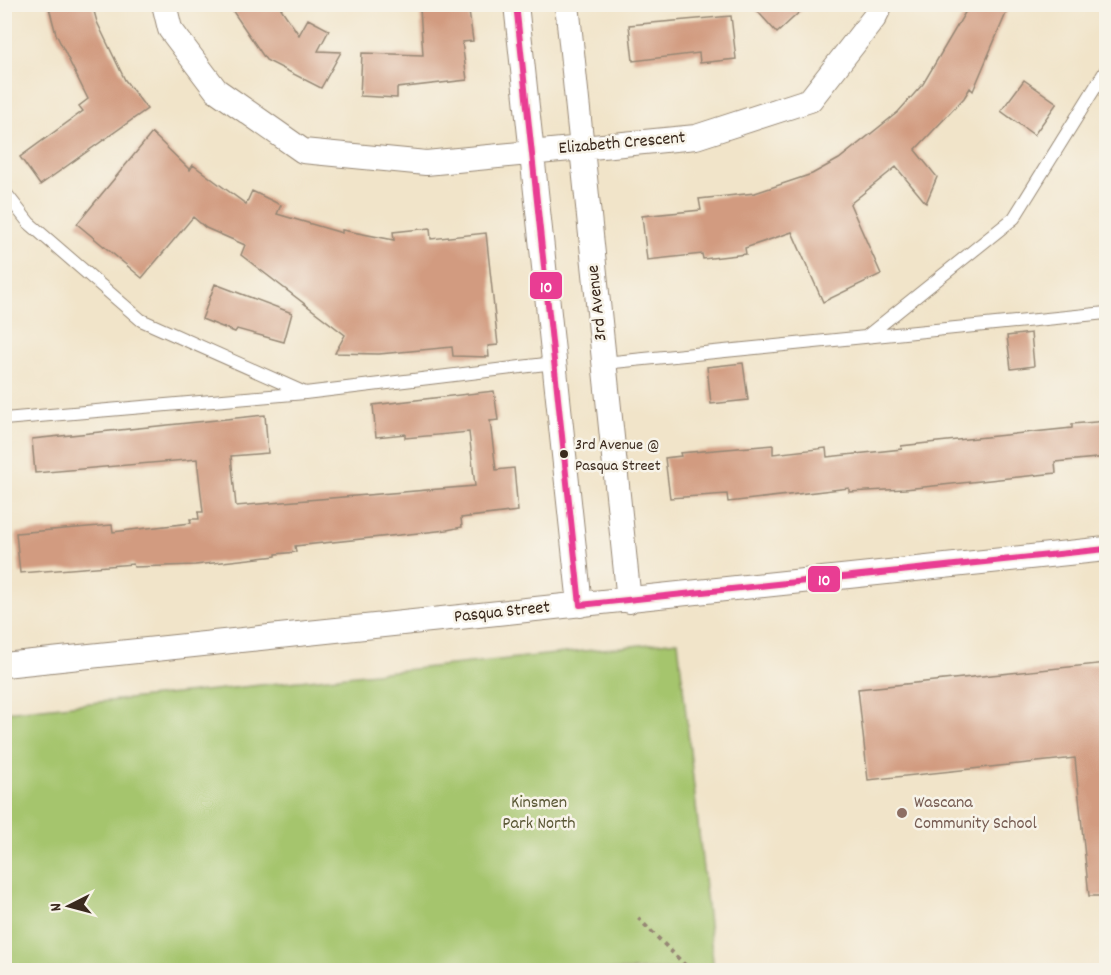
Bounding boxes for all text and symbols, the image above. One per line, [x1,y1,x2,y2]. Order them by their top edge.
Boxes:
street label: Elizabeth Crescent [558,126,687,162]
street label: 3rd Avenue [582,264,614,342]
line badge: 10 [529,271,563,300]
text: 10 [540,277,552,300]
place label: 3rd Avenue @ Pasqua Street [575,434,661,478]
marker: 3rd Avenue @ Pasqua Street [558,448,570,460]
line badge: 10 [807,565,841,593]
text: 10 [818,570,830,593]
street label: Pasqua Street [453,596,552,630]
park label: Kinsmen Park North [502,791,576,837]
place label: Wascana Community School [914,791,1037,837]
marker: Wascana Community School [895,806,909,820]
north arrow [39,876,99,936]
text: N [45,902,68,912]

